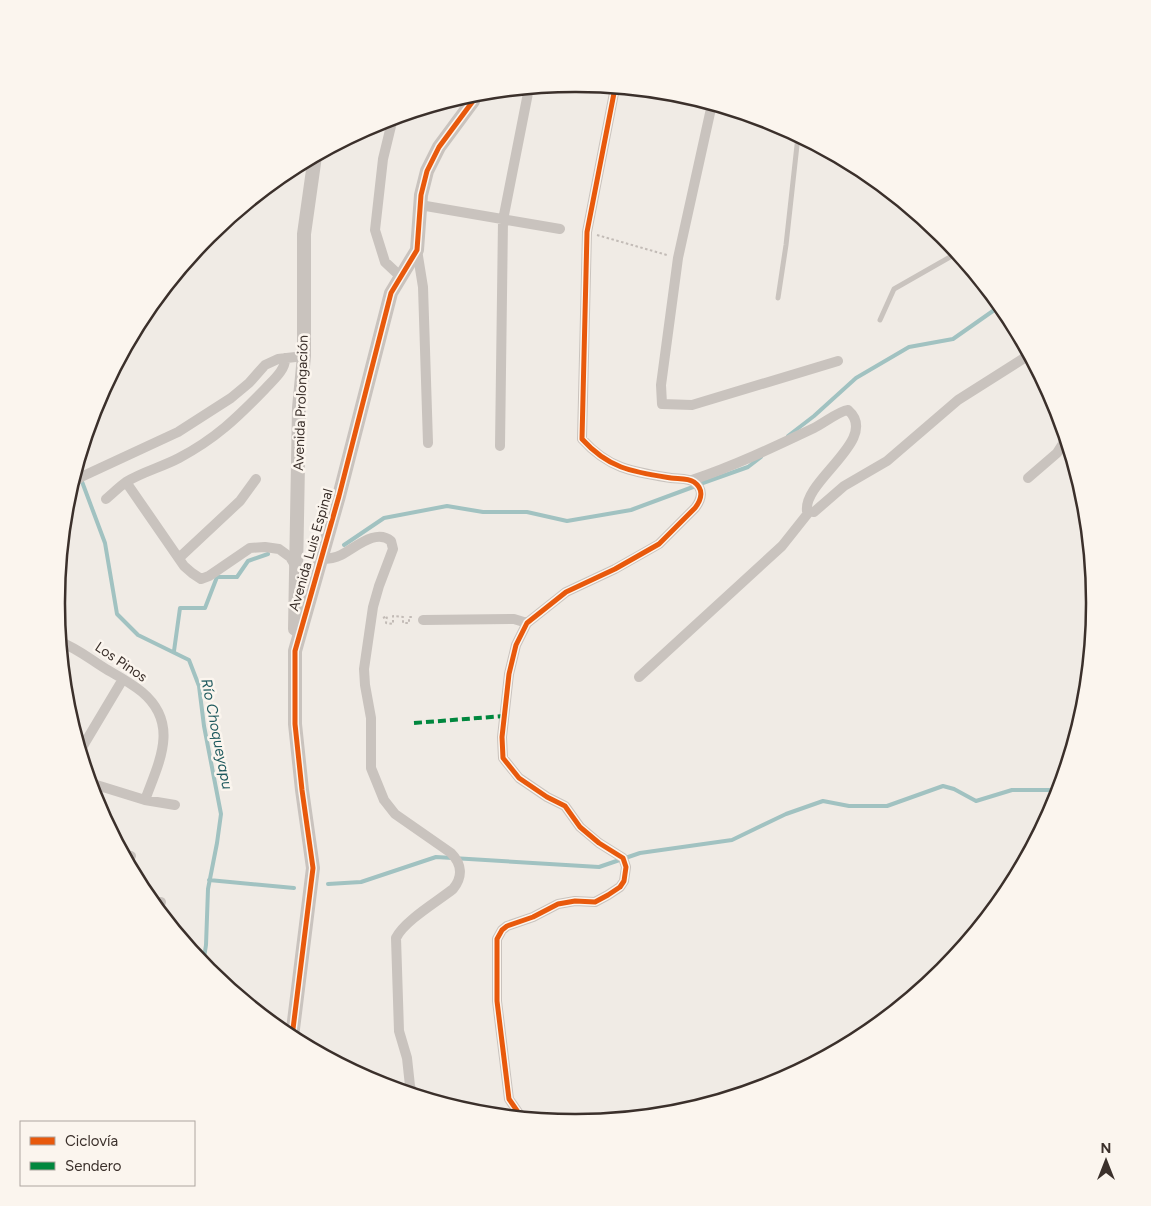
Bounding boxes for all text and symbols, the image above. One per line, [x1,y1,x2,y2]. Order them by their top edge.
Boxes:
street label: Avenida Prolongación [290,335,312,471]
street label: Avenida Luis Espinal [285,487,337,613]
street label: Los Pinos [92,638,150,686]
water label: Río Choqueyapu [197,677,237,791]
legend [20,1121,195,1186]
text: Ciclovía [65,1132,118,1150]
north arrow [1081,1136,1131,1186]
text: N [1101,1140,1111,1157]
text: Sendero [65,1157,122,1175]

